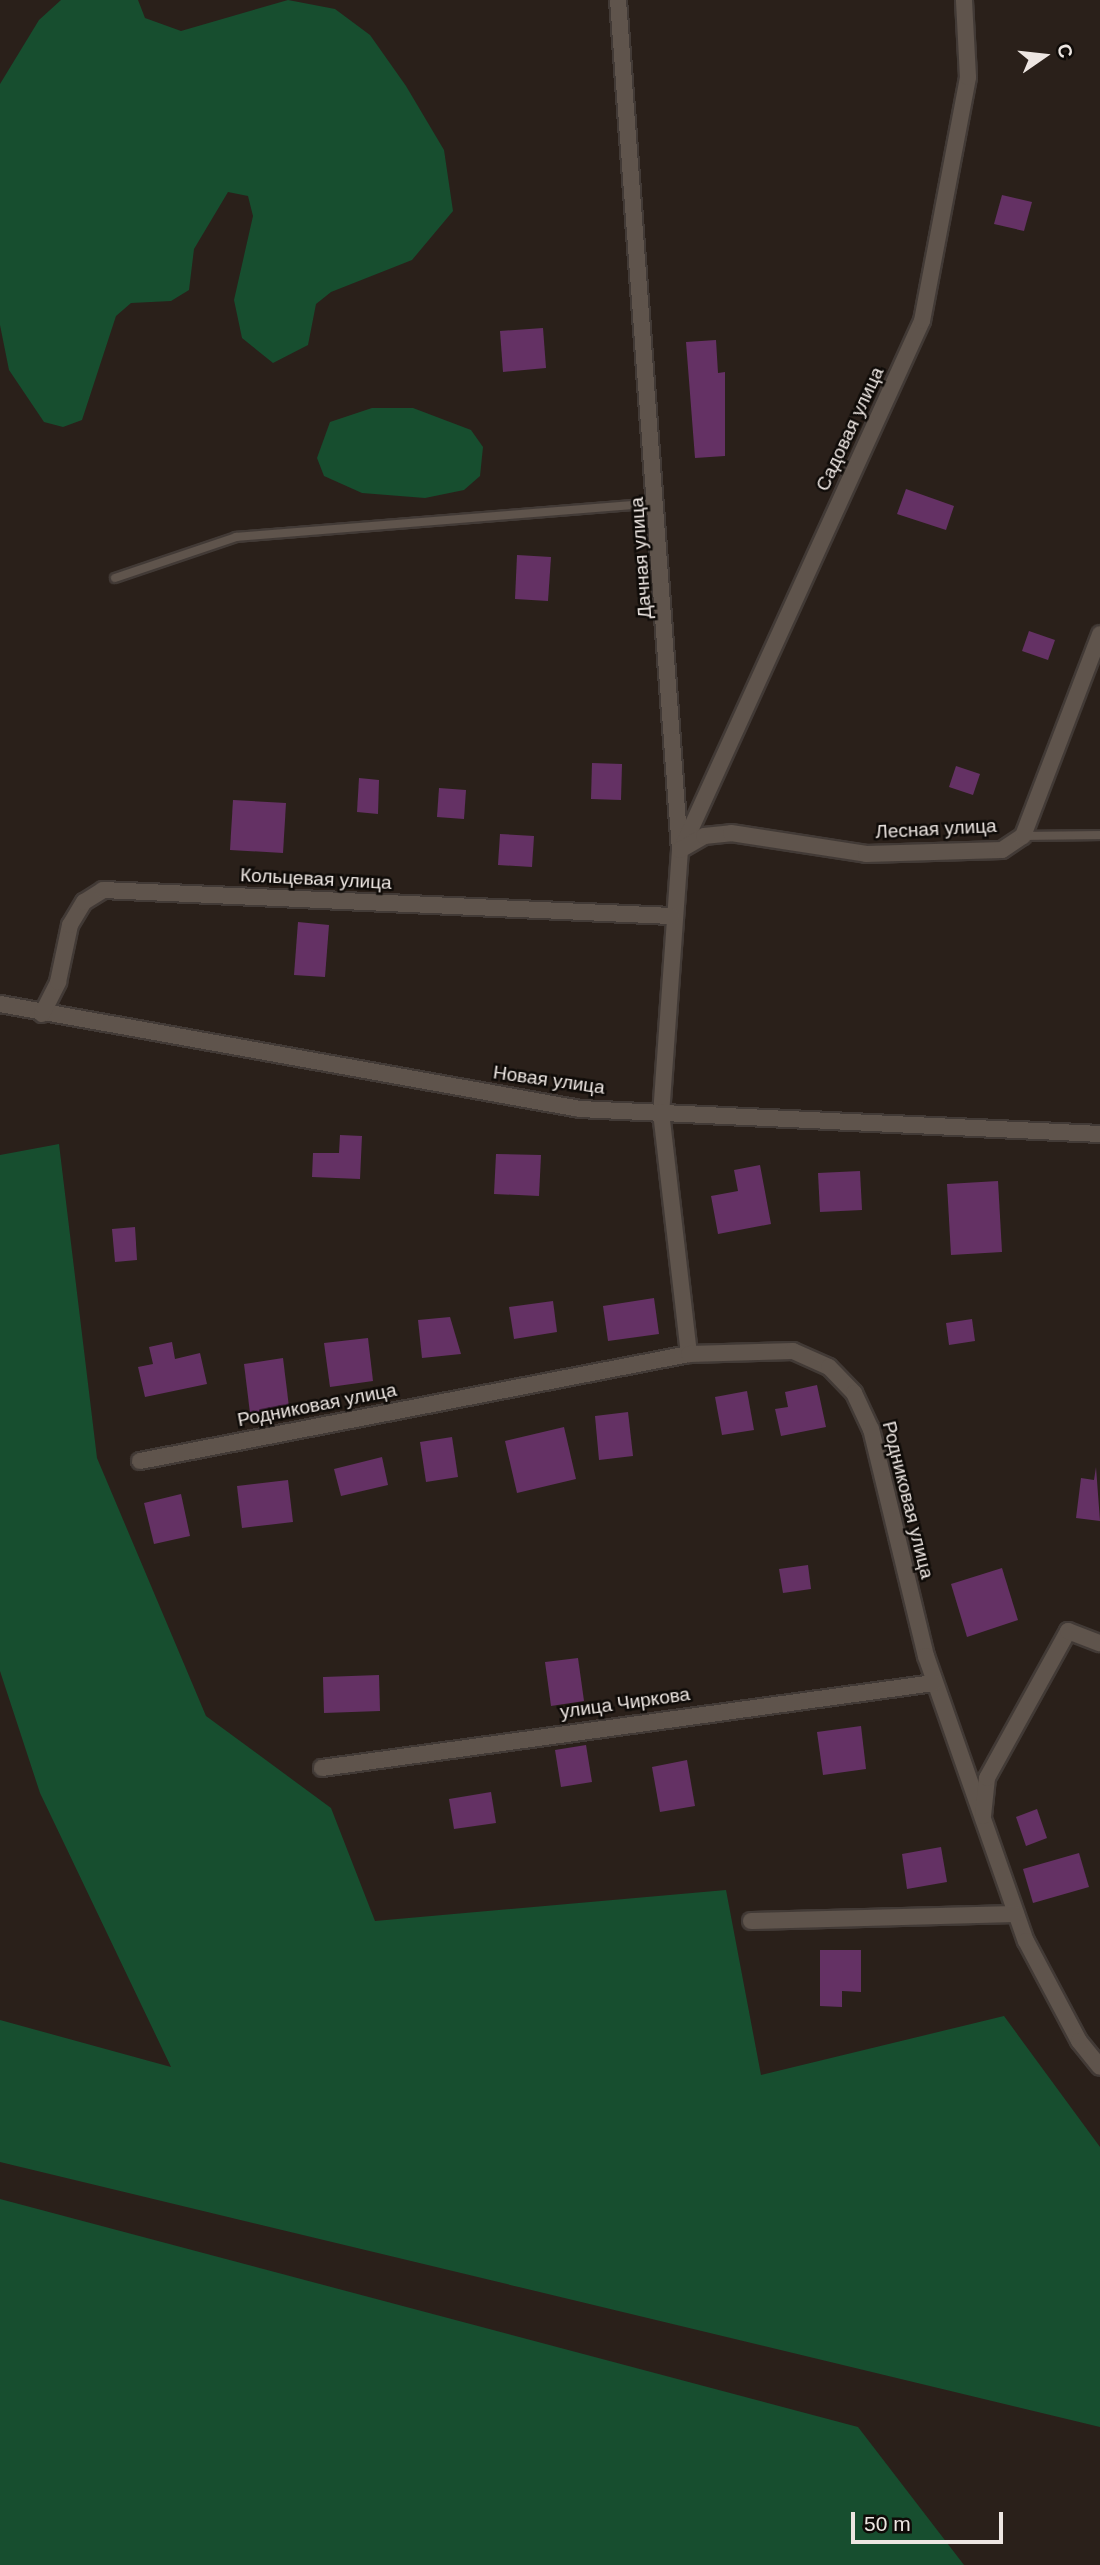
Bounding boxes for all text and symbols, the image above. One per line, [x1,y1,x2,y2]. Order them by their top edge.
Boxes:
north arrow [1009,21,1079,91]
text: С [1053,42,1077,60]
street label: Садовая улица [811,363,889,495]
street label: Дачная улица [625,496,657,620]
street label: Лесная улица [875,814,997,844]
street label: Кольцевая улица [240,864,392,894]
street label: Новая улица [492,1061,606,1099]
street label: Родниковая улица [236,1378,398,1432]
street label: Родниковая улица [877,1419,939,1581]
street label: улица Чиркова [559,1683,691,1723]
scale bar [855,2498,1007,2542]
text: 50 m [864,2512,911,2535]

